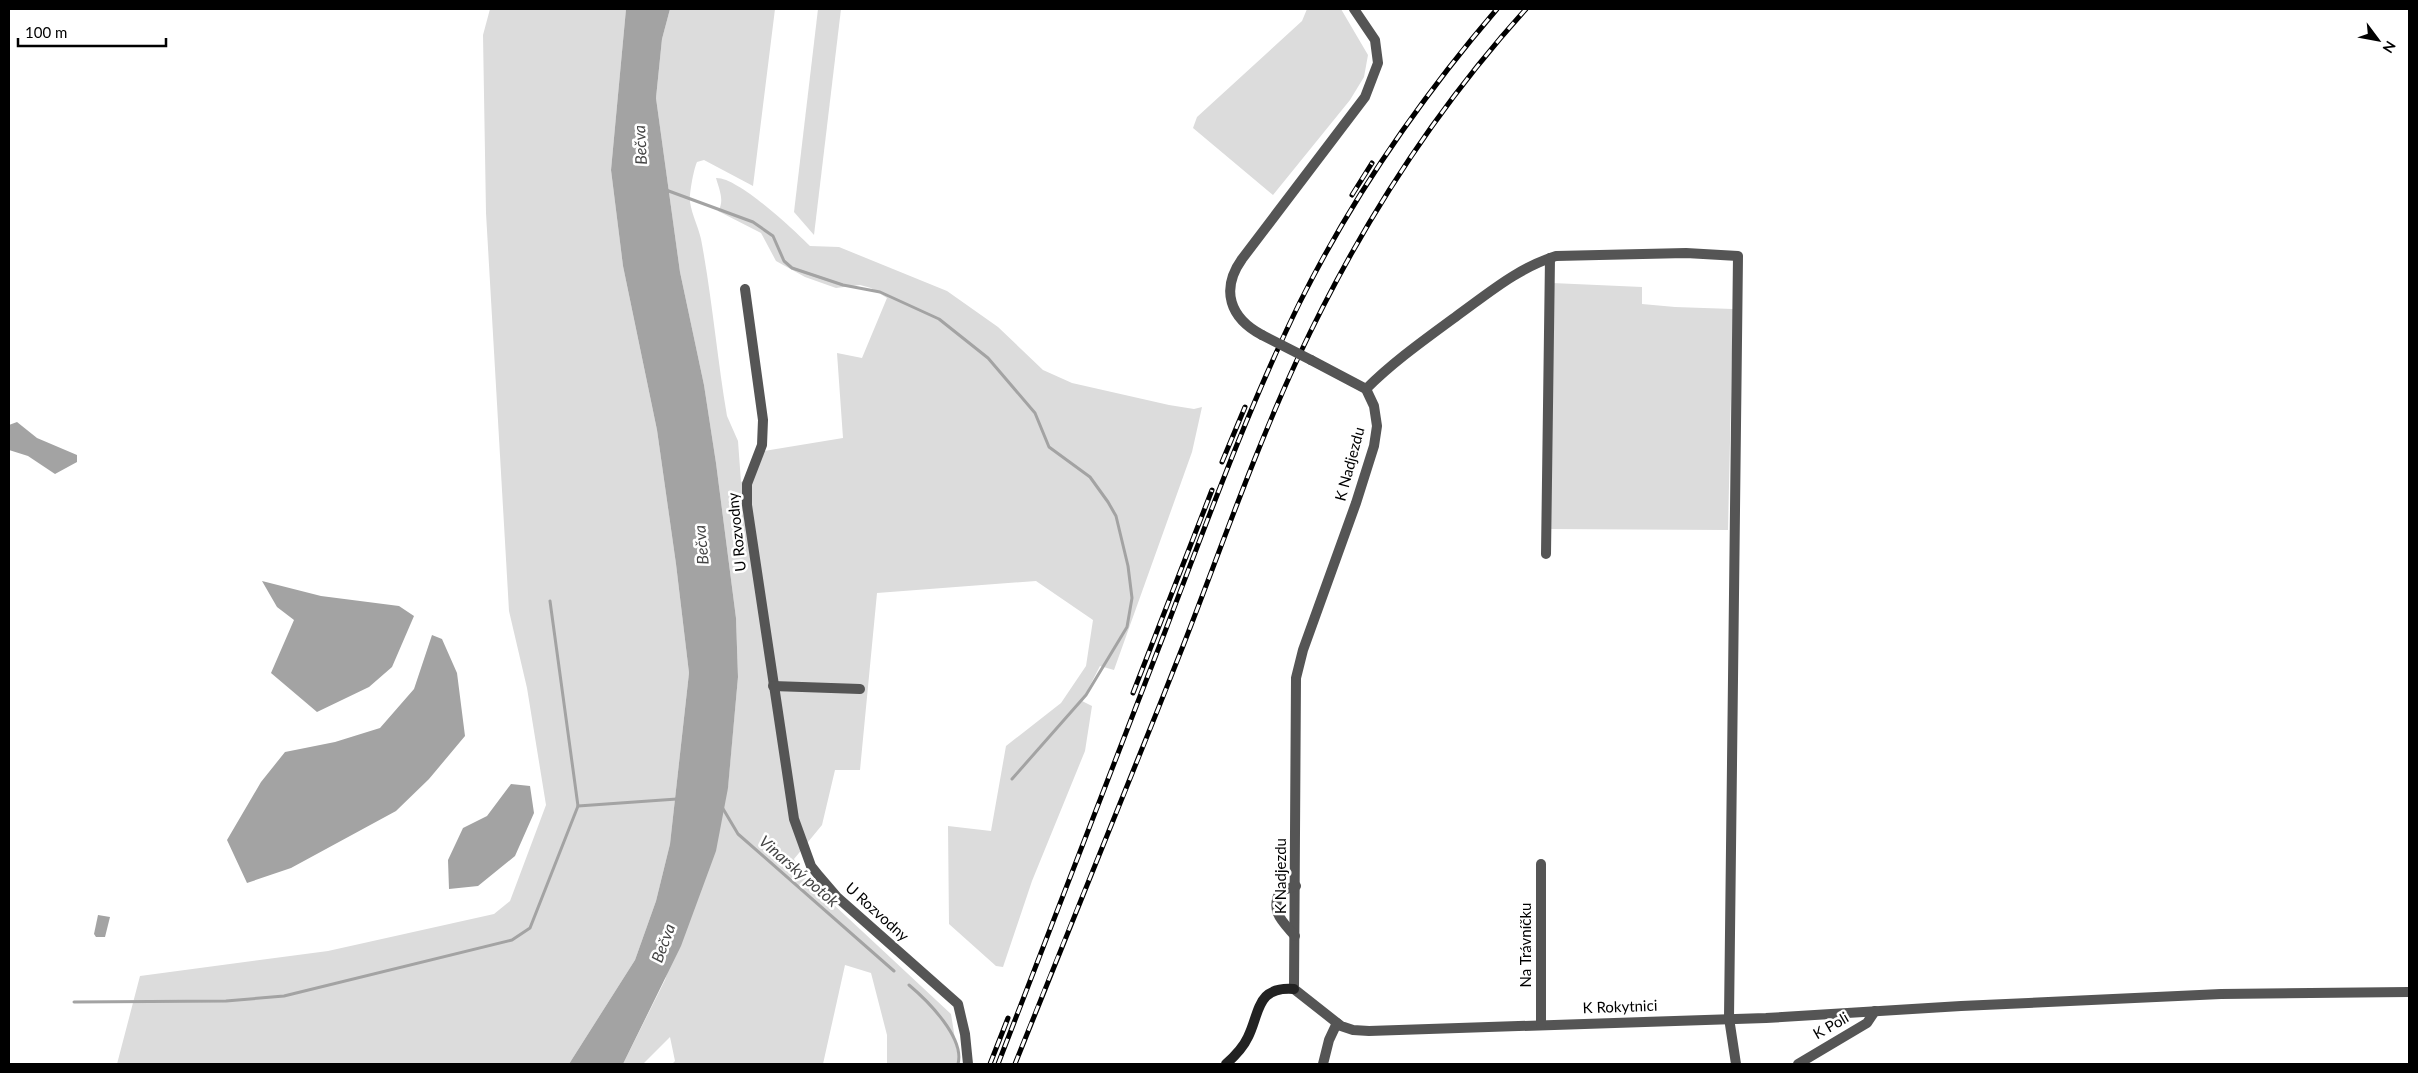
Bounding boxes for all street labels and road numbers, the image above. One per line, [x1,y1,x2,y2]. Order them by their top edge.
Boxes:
street label: K Nadjezdu [1331,425,1368,503]
street label: U Rozvodny [723,491,749,572]
street label: K Nadjezdu [1271,838,1289,914]
street label: U Rozvodny [842,878,913,945]
street label: Na Trávníčku [1516,903,1534,987]
street label: K Rokytnici [1582,996,1658,1016]
street label: K Poli [1810,1008,1851,1042]

